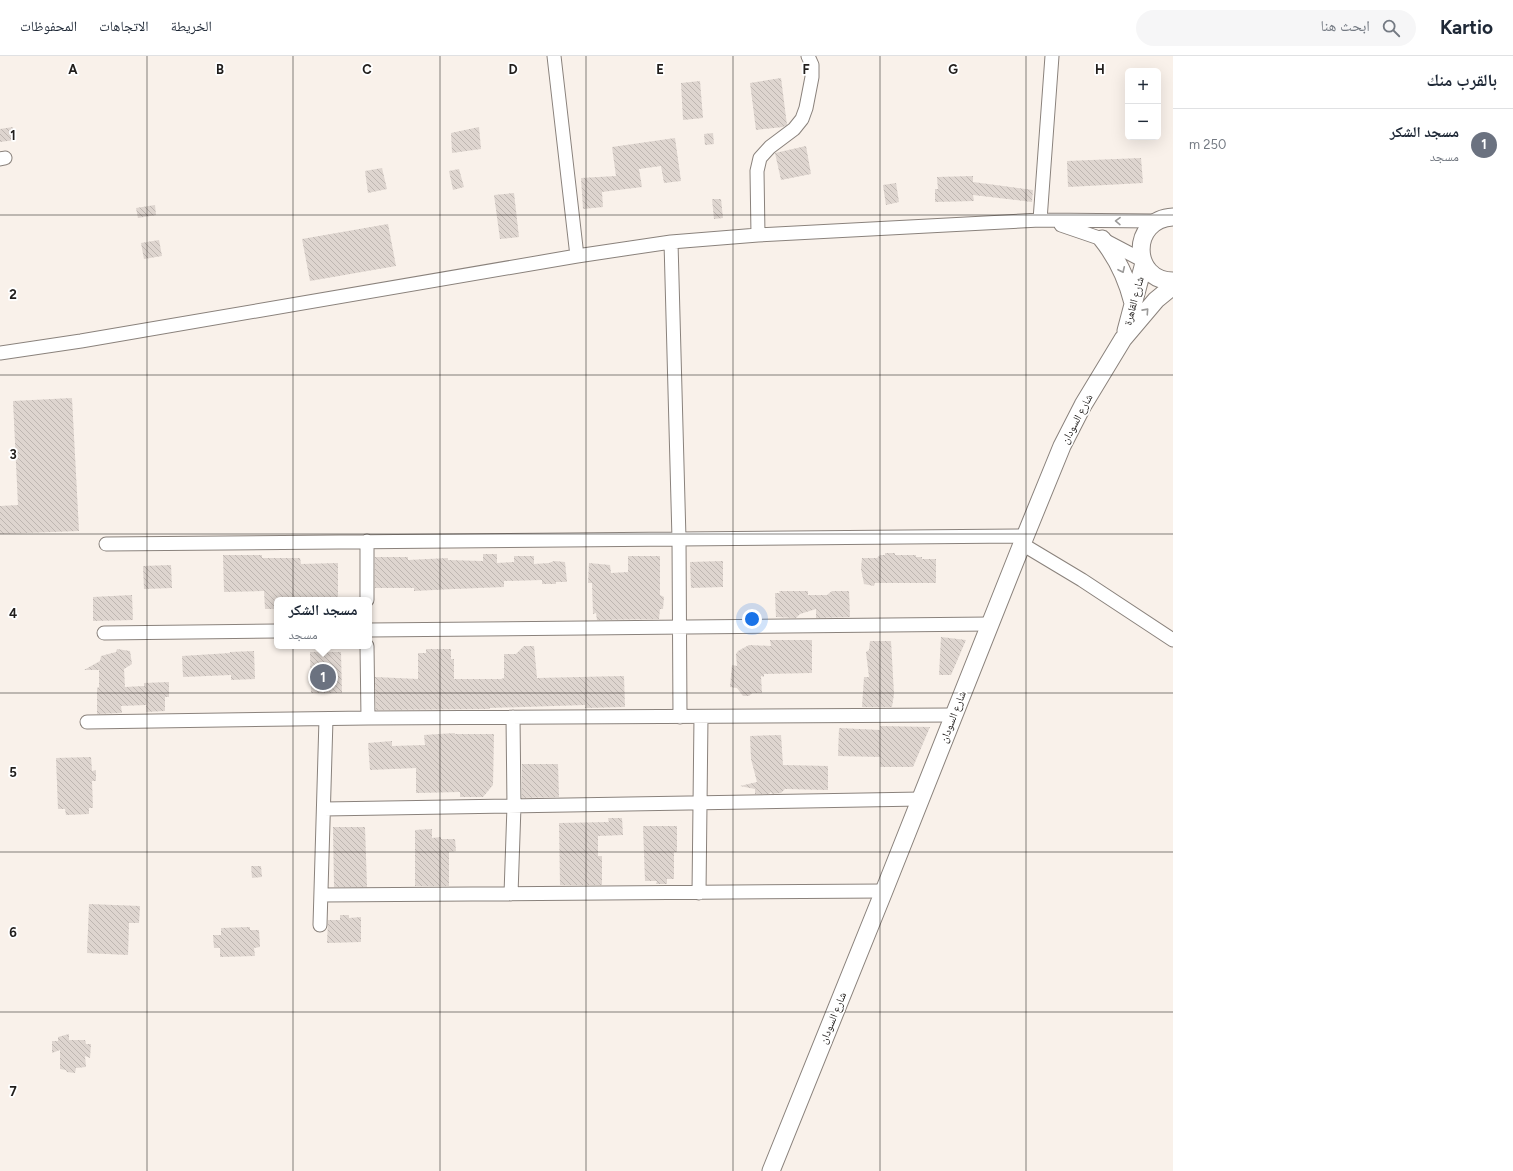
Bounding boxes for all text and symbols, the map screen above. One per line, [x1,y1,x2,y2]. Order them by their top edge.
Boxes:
search box [1136,10,1416,46]
text: Kartio [1440,16,1493,39]
text: ابحث هنا [1320,17,1370,35]
icon: search [1380,17,1402,39]
text: المحفوظات [20,18,77,35]
text: الاتجاهات [99,18,149,35]
text: الخريطة [171,18,212,35]
text: A [68,62,78,77]
text: B [216,62,224,77]
text: C [362,62,372,77]
text: D [508,62,518,77]
text: E [656,62,664,77]
text: F [802,62,810,77]
text: G [948,62,958,77]
text: H [1095,62,1105,77]
map controls [1125,68,1161,140]
button: + [1125,68,1161,104]
text: بالقرب منك [1427,70,1497,90]
button: − [1125,104,1161,140]
text: مسجد الشكر [1390,123,1459,141]
text: 1 [10,128,16,143]
text: 250 m [1189,137,1226,152]
text: 1 [1481,137,1487,152]
text: مسجد [1430,149,1459,164]
one-way arrow [1115,217,1121,225]
one-way arrow [1117,265,1125,273]
street label: شارع القاهرة [1121,275,1147,327]
text: 2 [9,287,17,302]
one-way arrow [1142,308,1149,316]
street label: شارع السودان [1058,392,1096,446]
text: 3 [9,447,17,462]
popup [274,597,372,649]
text: مسجد الشكر [288,601,358,619]
text: 4 [9,606,17,621]
your location [742,609,762,629]
text: مسجد [288,627,318,642]
pin: 1 [310,662,336,692]
street label: شارع السودان [937,689,969,745]
text: 5 [9,765,17,780]
text: 6 [9,925,17,940]
street label: شارع السودان [817,990,849,1046]
text: 7 [9,1084,17,1099]

